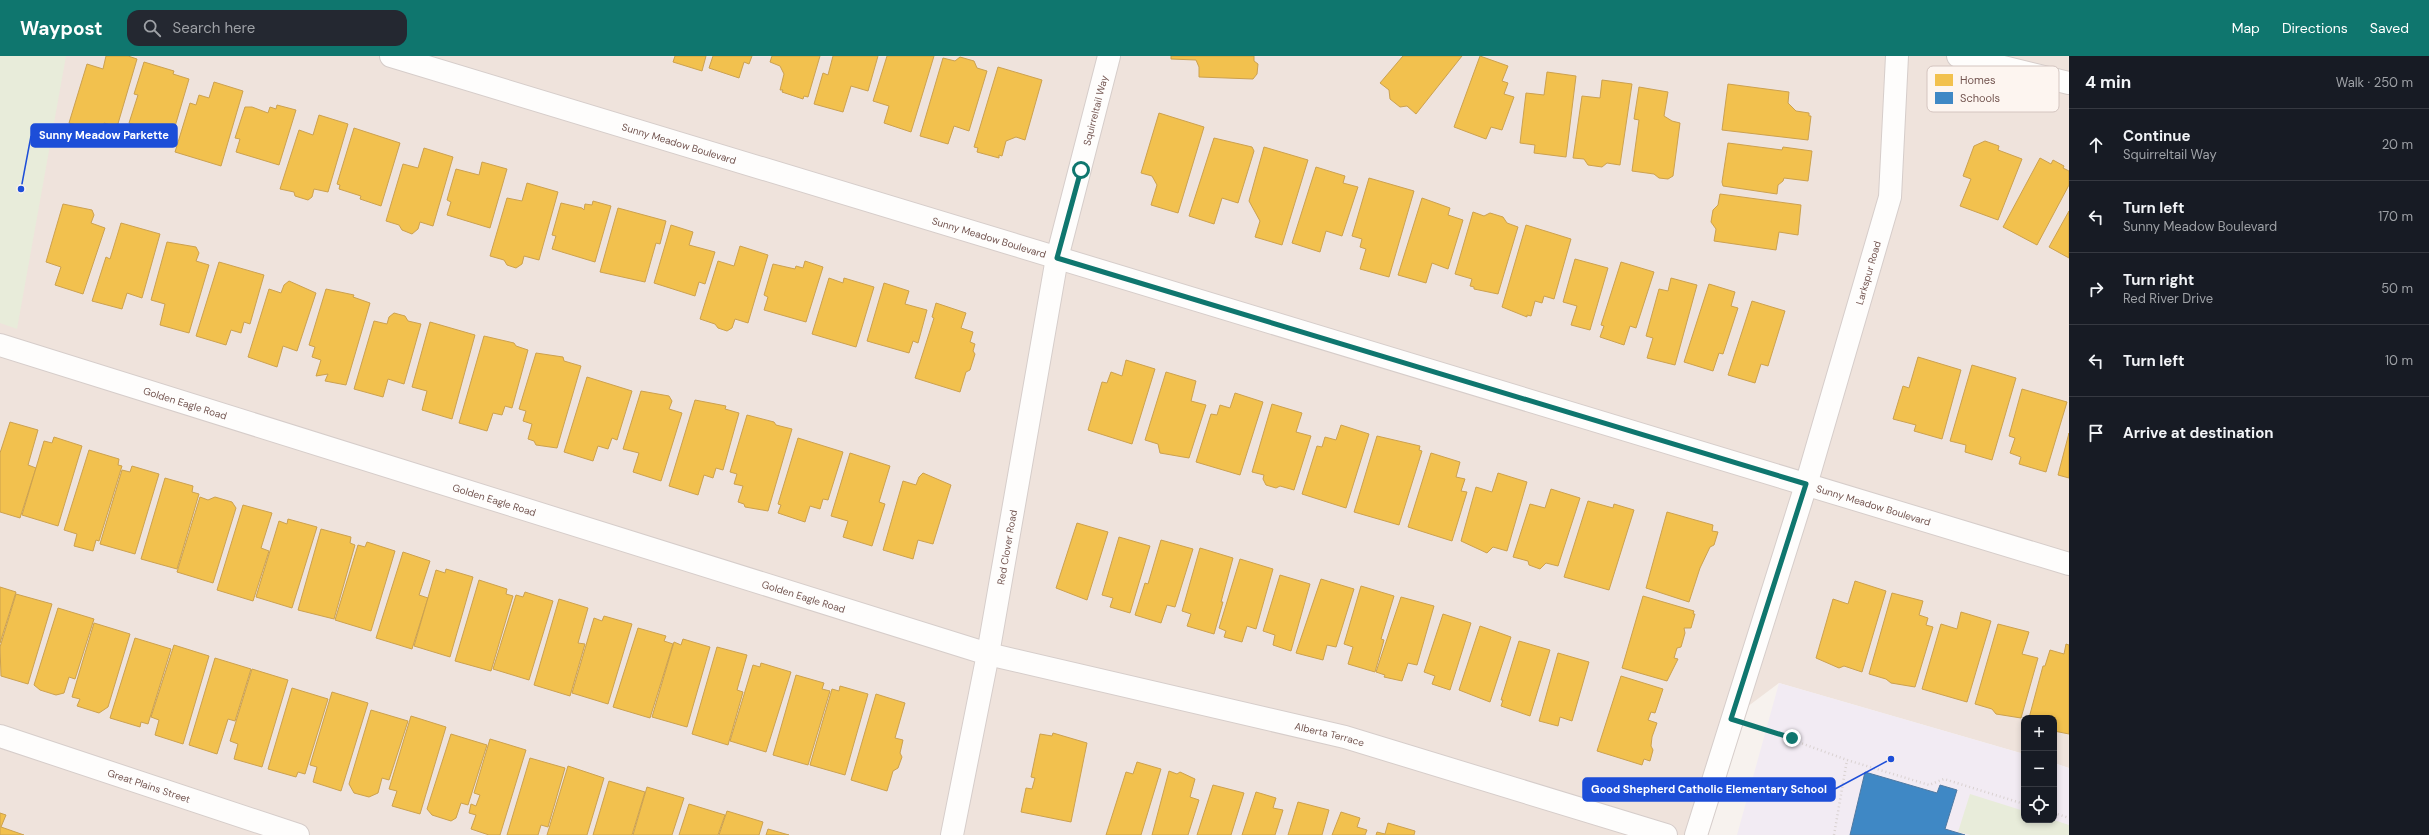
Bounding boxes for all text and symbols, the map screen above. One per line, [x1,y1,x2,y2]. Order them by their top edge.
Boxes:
search box [127,10,407,46]
text: Waypost [20,16,103,41]
icon: search [141,17,163,39]
text: Search here [173,18,255,38]
text: Map [2232,19,2260,37]
text: Directions [2282,19,2348,37]
text: Saved [2370,19,2409,37]
legend [1927,66,2059,112]
text: 4 min [2085,71,2131,93]
street label: Squirreltail Way [1080,73,1110,147]
text: Homes [1960,73,1996,87]
text: Walk · 250 m [2336,74,2413,91]
text: Schools [1960,91,2000,105]
street label: Sunny Meadow Boulevard [620,120,738,167]
callout: Sunny Meadow Parkette [31,124,177,147]
text: Continue [2123,126,2191,146]
text: Sunny Meadow Parkette [39,128,169,142]
icon: ahead [2085,134,2107,156]
text: 20 m [2382,136,2413,153]
text: Squirreltail Way [2123,146,2217,163]
route start [1072,161,1090,179]
text: Turn left [2123,198,2184,218]
icon: left [2085,206,2107,228]
text: 170 m [2378,208,2413,225]
street label: Sunny Meadow Boulevard [930,214,1048,261]
text: Sunny Meadow Boulevard [2123,218,2277,235]
street label: Larkspur Road [1852,239,1883,306]
text: Turn right [2123,270,2194,290]
icon: right [2085,278,2107,300]
text: 50 m [2381,280,2413,297]
text: Red River Drive [2123,290,2213,307]
icon: left [2085,350,2107,372]
text: Turn left [2123,351,2184,371]
text: 10 m [2385,352,2413,369]
street label: Golden Eagle Road [142,384,229,422]
icon: arrive [2085,422,2107,444]
text: Arrive at destination [2123,423,2274,443]
street label: Golden Eagle Road [451,480,538,519]
street label: Sunny Meadow Boulevard [1815,481,1932,528]
street label: Red Clover Road [994,509,1020,586]
street label: Golden Eagle Road [760,577,847,615]
map controls [2021,715,2057,823]
button: + [2021,715,2057,751]
street label: Alberta Terrace [1294,719,1366,749]
route end [1783,729,1801,747]
button: − [2021,751,2057,787]
street label: Great Plains Street [106,766,192,805]
callout: Good Shepherd Catholic Elementary School [1583,778,1835,801]
text: Good Shepherd Catholic Elementary School [1591,782,1827,796]
button: locate [2021,787,2057,823]

